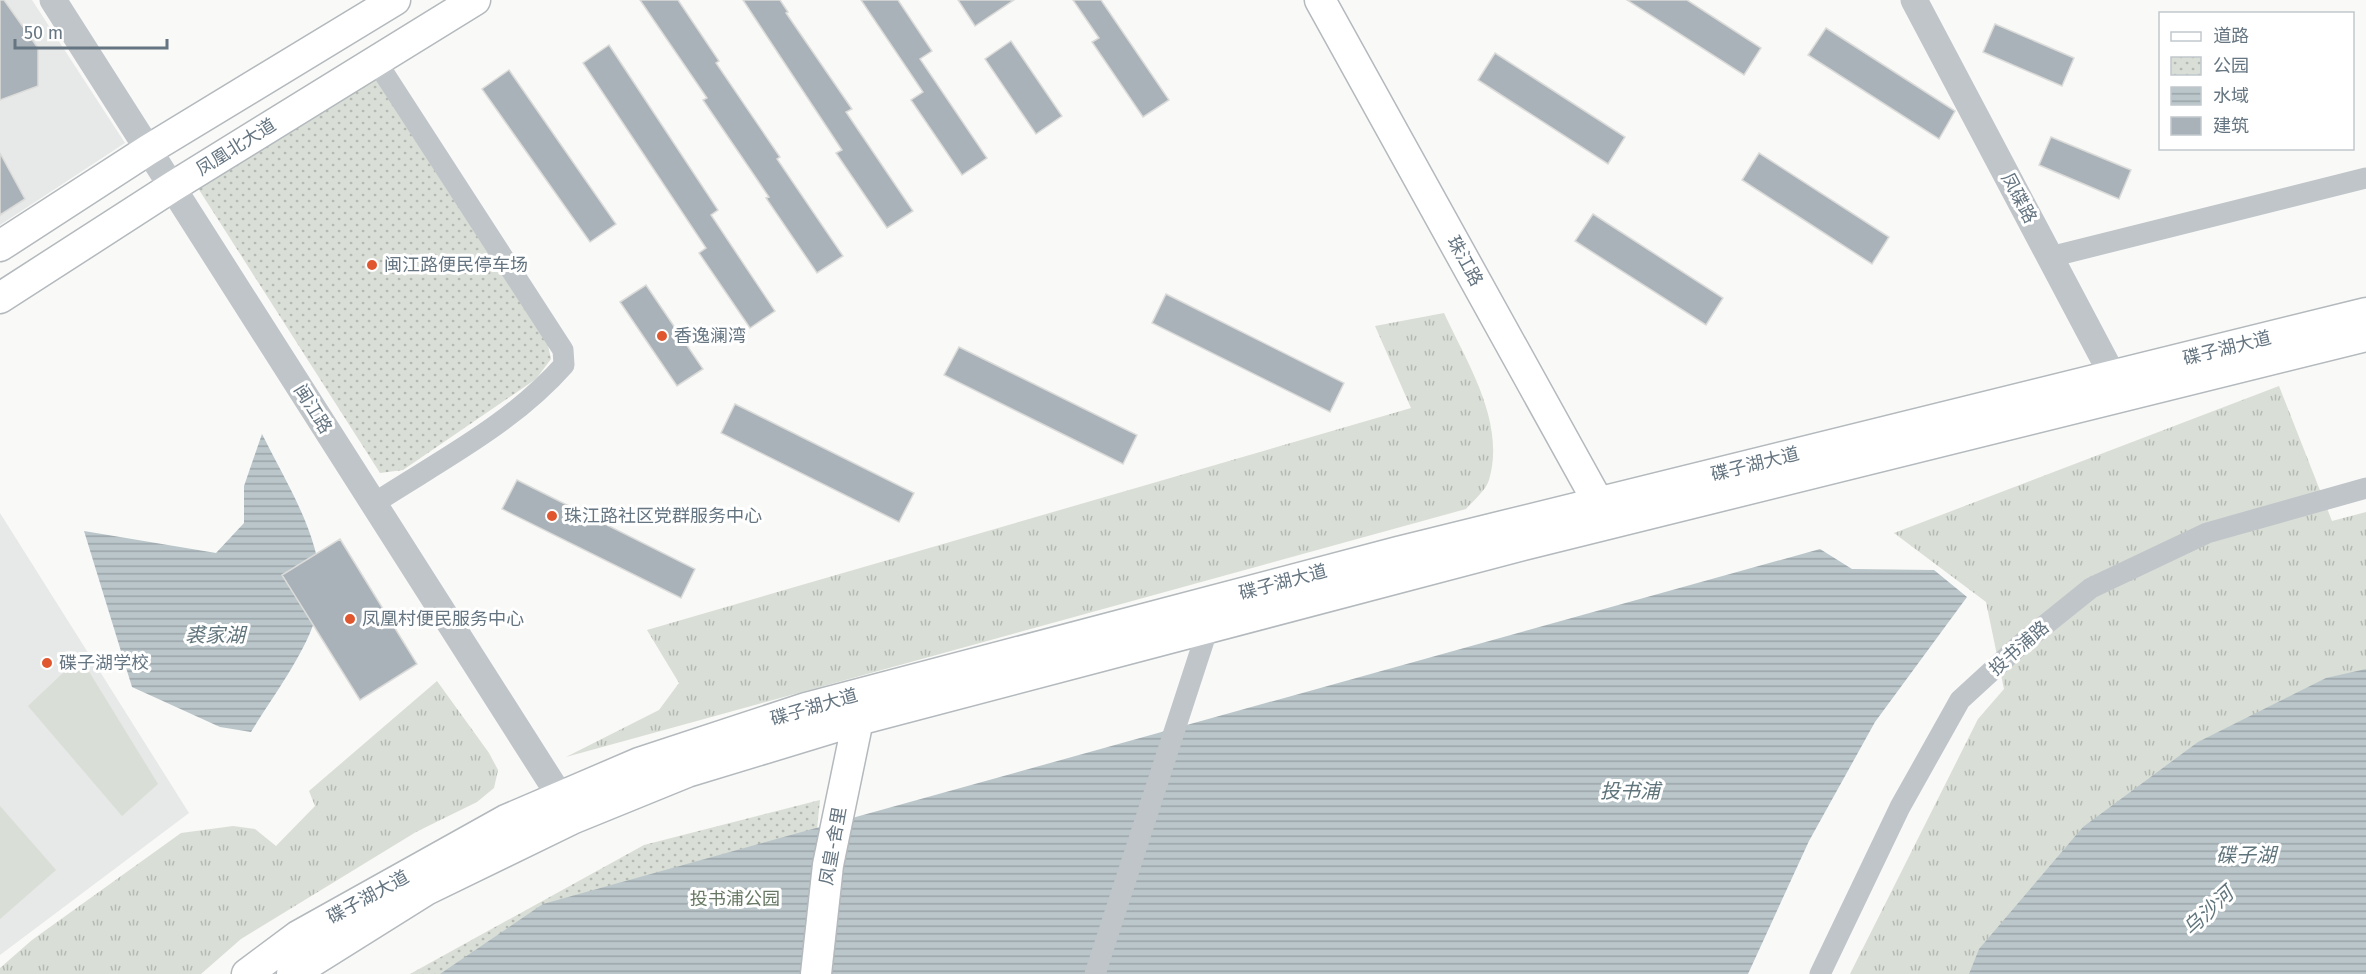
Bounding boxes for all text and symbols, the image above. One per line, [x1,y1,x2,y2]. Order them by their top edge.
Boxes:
scale bar [15,12,166,50]
legend [2159,12,2354,150]
text: 50 m [24,22,63,44]
text: 道路 [2213,25,2249,47]
text: 公园 [2213,55,2249,77]
text: 水域 [2213,85,2249,107]
street label: 凤凰北大道 [192,114,280,180]
text: 建筑 [2213,115,2249,137]
street label: 凤碟路 [1997,169,2041,227]
street label: 珠江路 [1442,232,1488,290]
place label: 闽江路便民停车场 [384,254,528,276]
marker: 闽江路便民停车场 [365,258,379,272]
place label: 香逸澜湾 [674,325,746,347]
street label: 碟子湖大道 [2181,326,2273,370]
marker: 香逸澜湾 [655,329,669,343]
street label: 闽江路 [289,380,337,438]
street label: 碟子湖大道 [1709,442,1801,486]
place label: 珠江路社区党群服务中心 [564,505,762,527]
marker: 珠江路社区党群服务中心 [545,509,559,523]
street label: 碟子湖大道 [1237,560,1329,604]
place label: 凤凰村便民服务中心 [362,608,524,630]
marker: 凤凰村便民服务中心 [343,612,357,626]
street label: 投书浦路 [1985,616,2053,680]
water label: 裘家湖 [185,623,248,647]
place label: 碟子湖学校 [59,652,149,674]
marker: 碟子湖学校 [40,656,54,670]
street label: 碟子湖大道 [768,684,860,730]
water label: 投书浦 [1600,779,1663,803]
street label: 凤皇-舍里 [815,805,851,887]
water label: 碟子湖 [2216,843,2279,867]
street label: 碟子湖大道 [323,866,413,928]
water label: 乌沙河 [2178,879,2241,940]
park label: 投书浦公园 [690,888,780,910]

